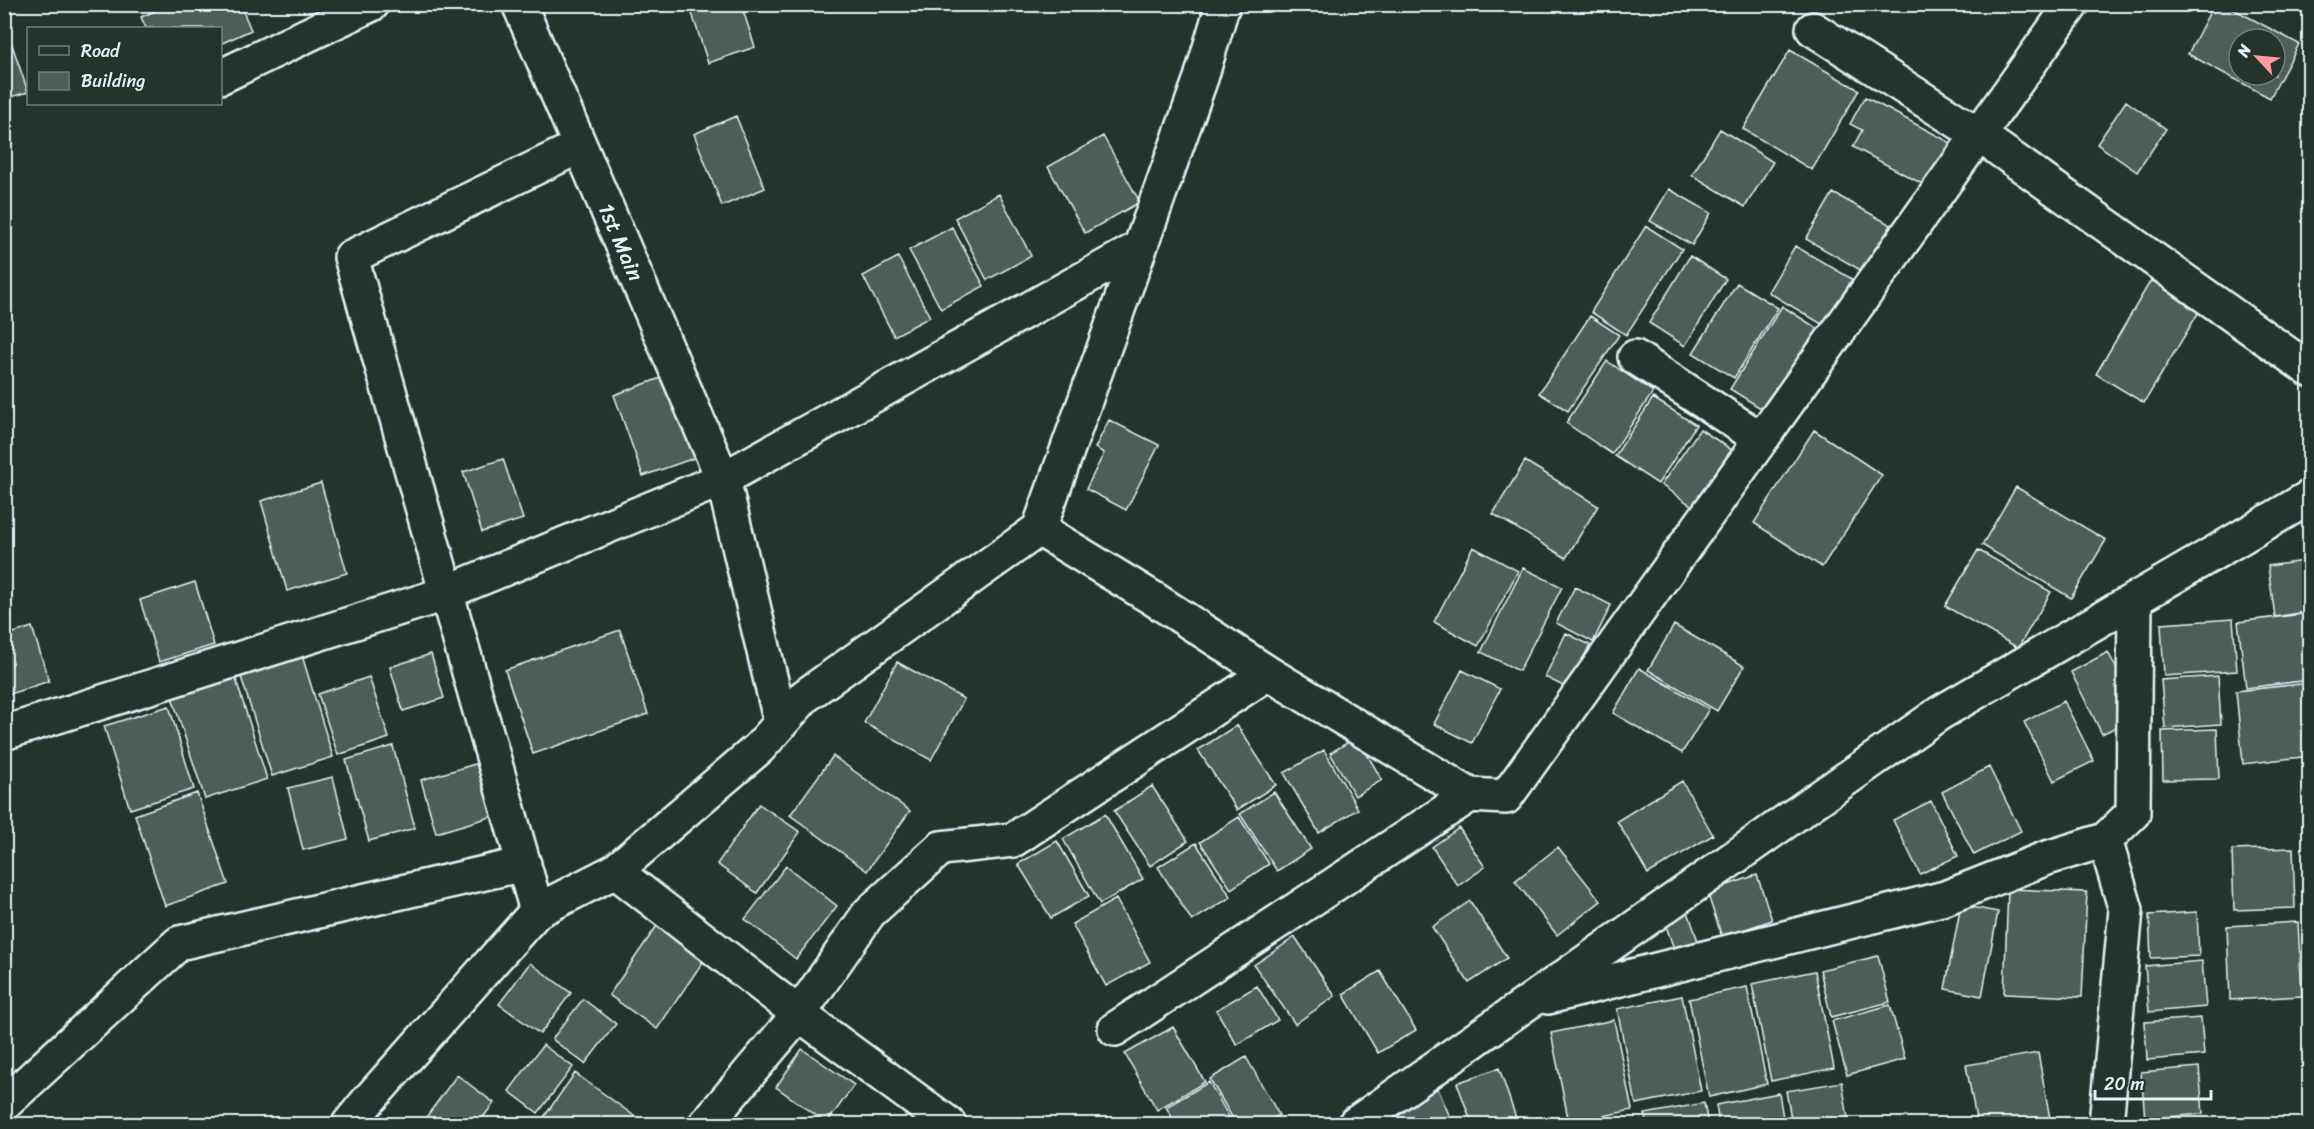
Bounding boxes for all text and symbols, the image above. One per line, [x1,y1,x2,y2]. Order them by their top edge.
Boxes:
legend [27,27,222,105]
north arrow [2227,27,2287,87]
text: Road [81,35,121,67]
text: N [2228,38,2260,63]
text: Building [81,65,145,97]
street label: 1st Main [587,197,655,287]
scale bar [2095,1063,2210,1101]
text: 20 m [2104,1068,2144,1100]

